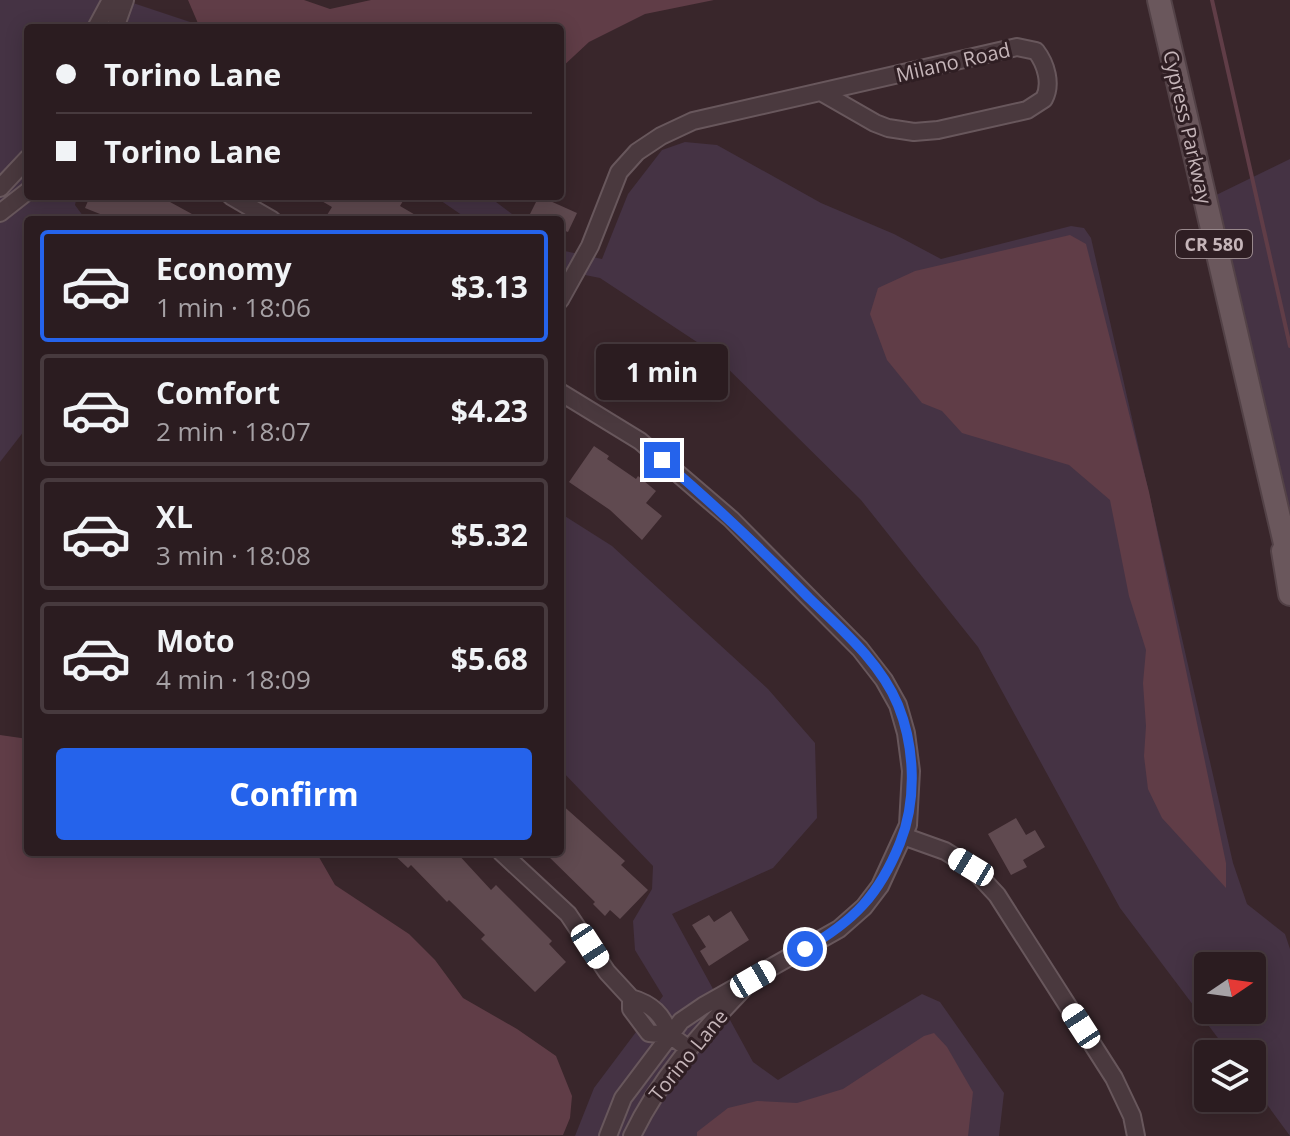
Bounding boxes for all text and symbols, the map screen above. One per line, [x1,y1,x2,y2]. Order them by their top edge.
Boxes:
street label: Milano Road [893,36,1013,88]
street label: Cypress Parkway [1157,47,1219,207]
text: Torino Lane [104,54,281,95]
text: Torino Lane [104,131,281,172]
road number: CR 580 [1176,230,1252,258]
text: Economy [156,248,292,289]
icon: car [60,250,132,322]
text: $3.13 [451,266,528,307]
text: 1 min · 18:06 [156,289,311,325]
callout: 1 min [596,344,728,400]
text: 1 min [626,354,698,390]
text: Comfort [156,372,280,413]
icon: car [60,374,132,446]
text: $4.23 [451,390,528,431]
text: 2 min · 18:07 [156,413,311,449]
route end [644,442,680,478]
text: XL [156,496,193,537]
icon: car [60,498,132,570]
text: $5.32 [451,514,528,555]
text: 3 min · 18:08 [156,537,311,573]
text: Moto [156,620,234,661]
icon: car [60,622,132,694]
text: $5.68 [451,638,528,679]
text: 4 min · 18:09 [156,661,311,697]
button: Confirm [56,748,532,840]
car [944,844,998,890]
car [567,919,613,973]
route start [787,931,823,967]
north arrow [1194,952,1266,1024]
map controls [1194,952,1266,1112]
car [726,957,780,1001]
car [1058,999,1104,1053]
street label: Torino Lane [643,1003,733,1107]
button: layers [1194,1040,1266,1112]

